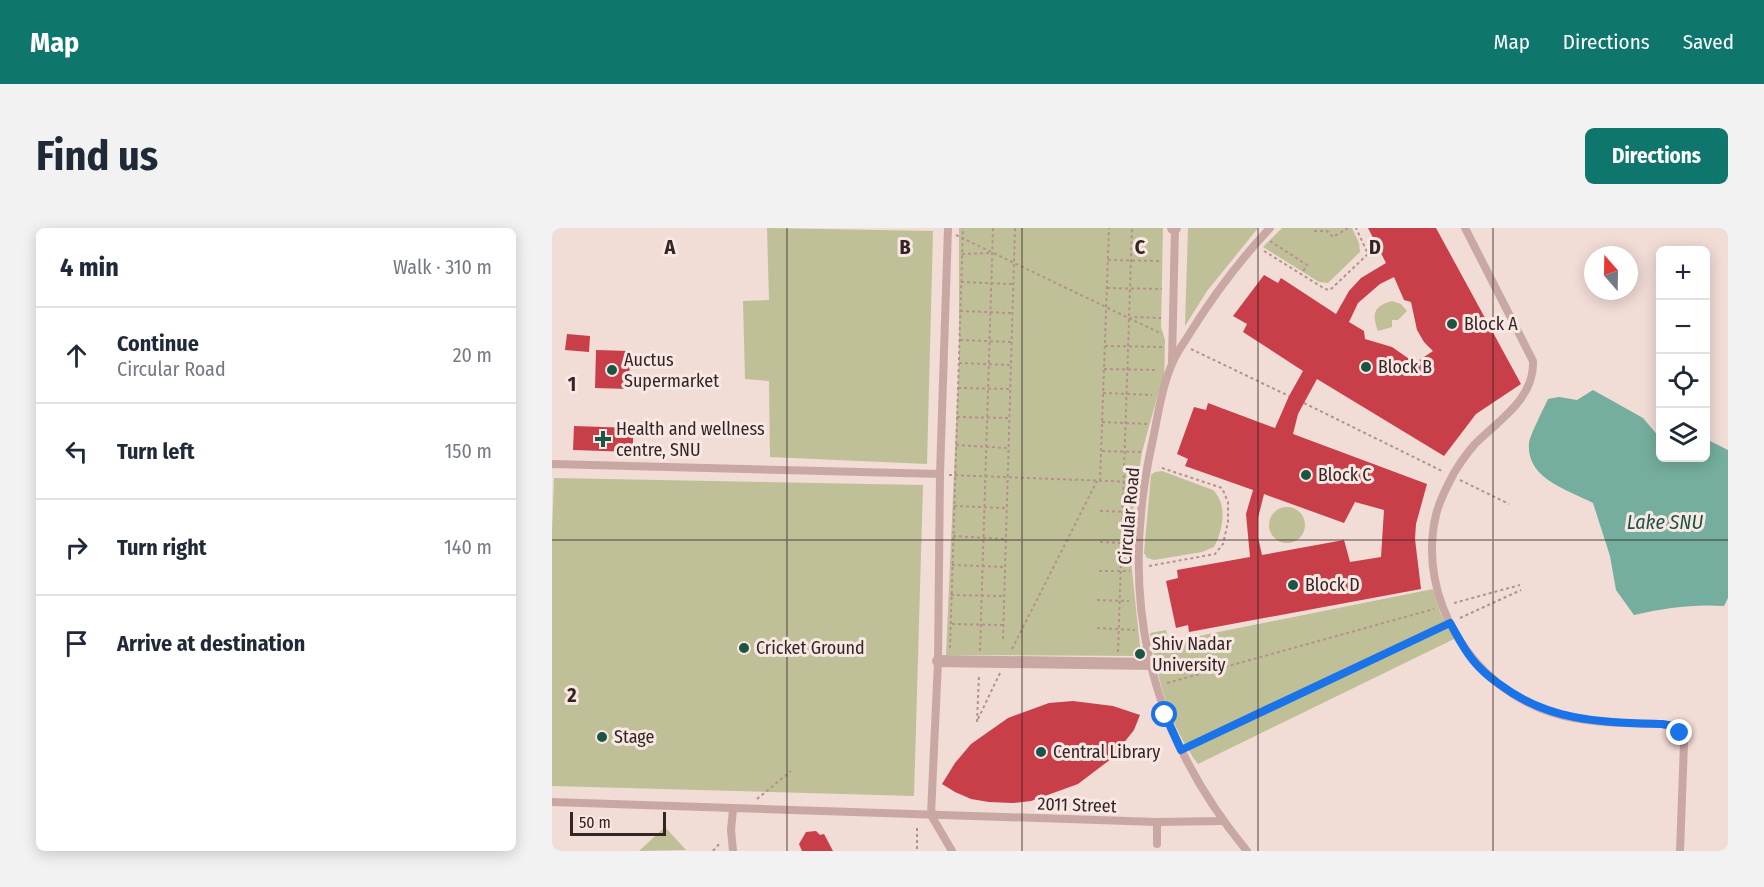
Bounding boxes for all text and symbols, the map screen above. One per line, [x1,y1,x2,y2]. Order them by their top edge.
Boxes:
text: Map [30,26,79,59]
text: Map [1493,29,1530,55]
text: Directions [1563,29,1650,55]
text: Saved [1683,29,1734,55]
button: Directions [1585,128,1728,184]
text: Find us [36,131,158,181]
text: A [664,235,677,259]
text: B [899,235,911,259]
text: C [1135,235,1146,259]
text: D [1369,235,1381,259]
north arrow [1584,246,1638,300]
map controls [1656,246,1710,462]
button: + [1656,246,1710,300]
text: 4 min [60,252,119,283]
text: Walk · 310 m [393,255,492,279]
button: − [1656,300,1710,354]
place label: Block A [1464,313,1518,335]
marker: Block A [1445,317,1459,331]
text: Continue [117,330,199,357]
icon: ahead [60,339,93,372]
text: 20 m [453,343,492,367]
place label: Auctus Supermarket [624,349,719,392]
button: locate [1656,354,1710,408]
place label: Block B [1378,356,1432,378]
text: Circular Road [117,357,226,381]
marker: Block B [1359,360,1373,374]
marker: Auctus Supermarket [605,363,619,377]
text: 1 [568,372,576,396]
button: layers [1656,408,1710,462]
place label: Health and wellness centre, SNU [616,418,765,461]
marker: Health and wellness centre, SNU [594,430,612,448]
icon: left [60,435,93,468]
text: Turn left [117,438,195,465]
text: 150 m [445,439,492,463]
place label: Block C [1318,464,1371,486]
street label: Circular Road [1114,466,1144,566]
marker: Block C [1299,468,1313,482]
water label: Lake SNU [1627,510,1703,534]
icon: right [60,531,93,564]
text: Turn right [117,534,206,561]
text: 140 m [444,535,492,559]
place label: Block D [1305,574,1360,596]
marker: Block D [1286,578,1300,592]
icon: arrive [60,627,93,660]
text: Arrive at destination [117,630,305,657]
place label: Shiv Nadar University [1152,633,1232,676]
place label: Cricket Ground [756,637,865,659]
marker: Cricket Ground [737,641,751,655]
marker: Shiv Nadar University [1133,647,1147,661]
text: 2 [566,683,577,707]
route start [1151,701,1177,727]
route end [1666,719,1692,745]
place label: Stage [614,726,654,748]
marker: Stage [595,730,609,744]
place label: Central Library [1053,741,1160,763]
marker: Central Library [1034,745,1048,759]
street label: 2011 Street [1037,793,1117,817]
scale bar [570,809,666,836]
text: 50 m [579,813,611,832]

